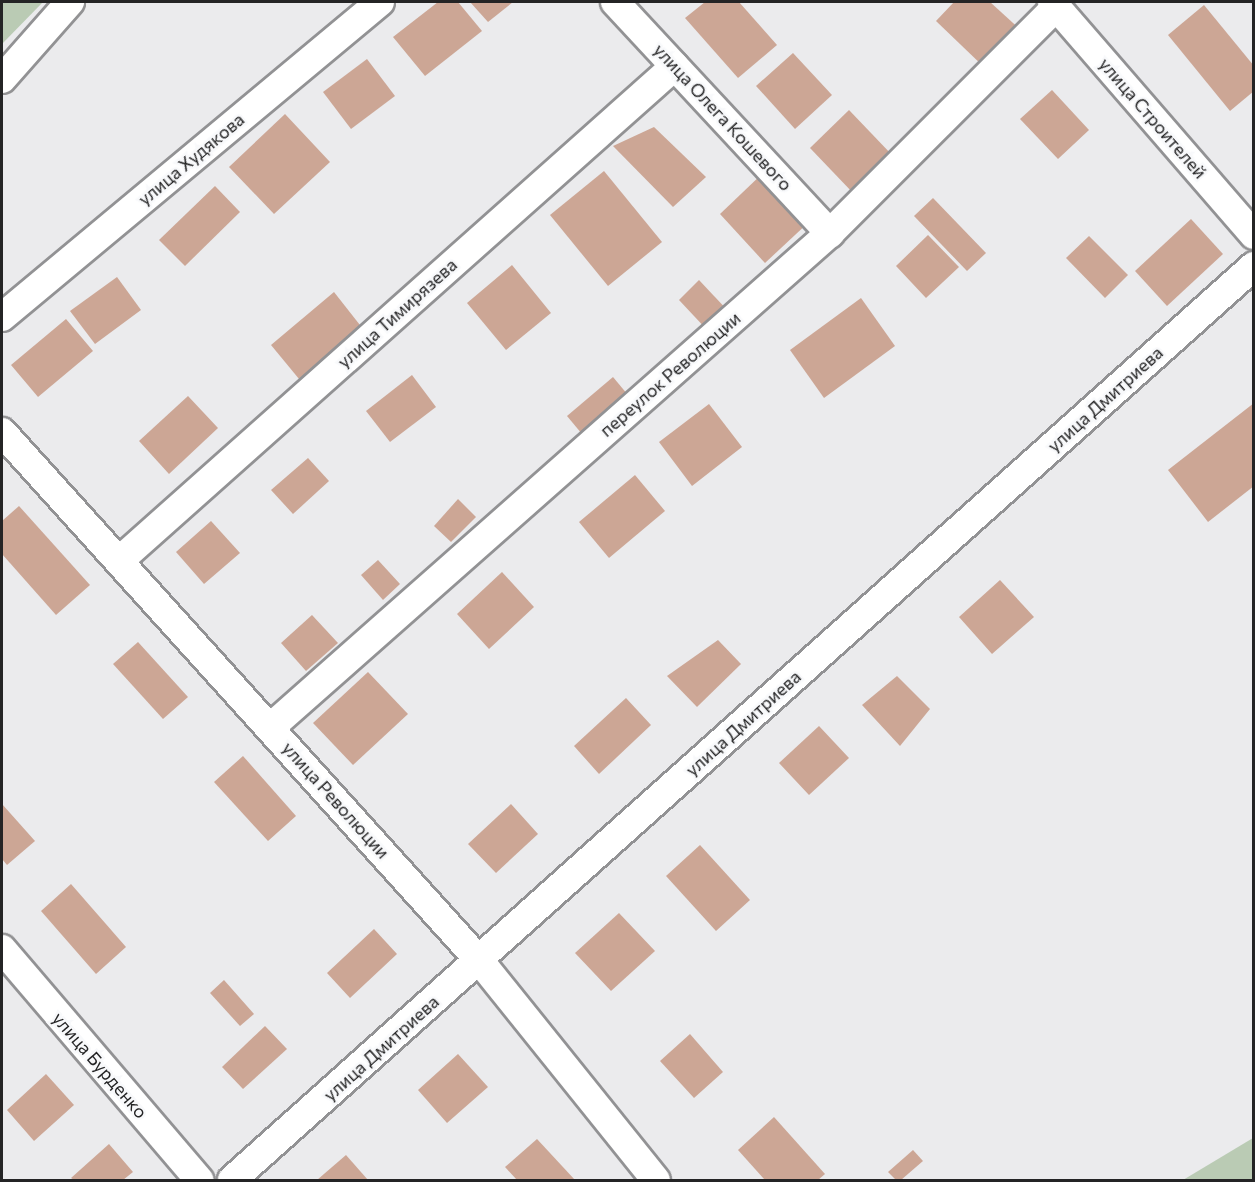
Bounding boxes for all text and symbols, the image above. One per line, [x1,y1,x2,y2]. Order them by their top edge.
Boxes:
street label: улица Олега Кошевого [649,39,797,195]
street label: улица Строителей [1095,53,1211,183]
street label: улица Худякова [134,108,248,210]
street label: улица Тимирязева [333,254,461,372]
street label: переулок Революции [595,307,745,441]
street label: улица Дмитриева [1043,342,1167,456]
street label: улица Дмитриева [681,666,805,780]
street label: улица Революции [278,737,394,863]
street label: улица Дмитриева [319,991,443,1105]
street label: улица Бурденко [48,1007,152,1123]

